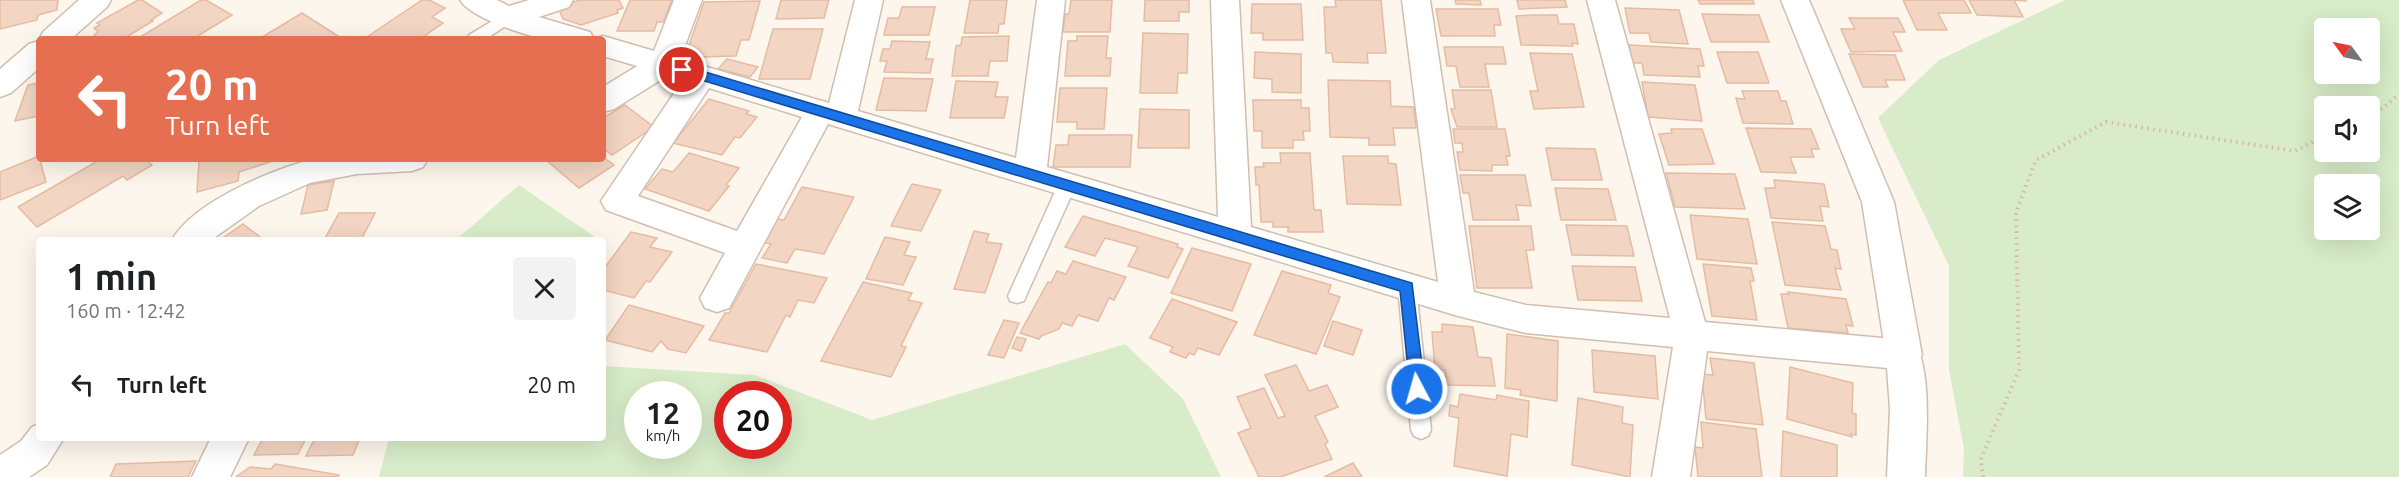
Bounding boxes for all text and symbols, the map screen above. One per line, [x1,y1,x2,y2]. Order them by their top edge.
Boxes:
north arrow [2314,18,2380,84]
map controls [2314,18,2380,240]
pin [656,44,707,95]
icon: arrive [665,53,698,86]
icon: left [66,60,144,138]
text: 20 m [165,61,259,108]
button: sound [2314,96,2380,162]
text: Turn left [165,110,269,140]
button: layers [2314,174,2380,240]
text: 1 min [66,256,157,297]
button: close [513,257,576,320]
text: 160 m · 12:42 [66,299,186,322]
position arrow [1385,357,1449,421]
icon: left [66,368,99,401]
text: Turn left [117,372,207,397]
text: 20 m [527,372,576,397]
speed limit sign: 20 [714,381,792,459]
text: 12 [646,396,680,430]
text: km/h [646,427,680,444]

